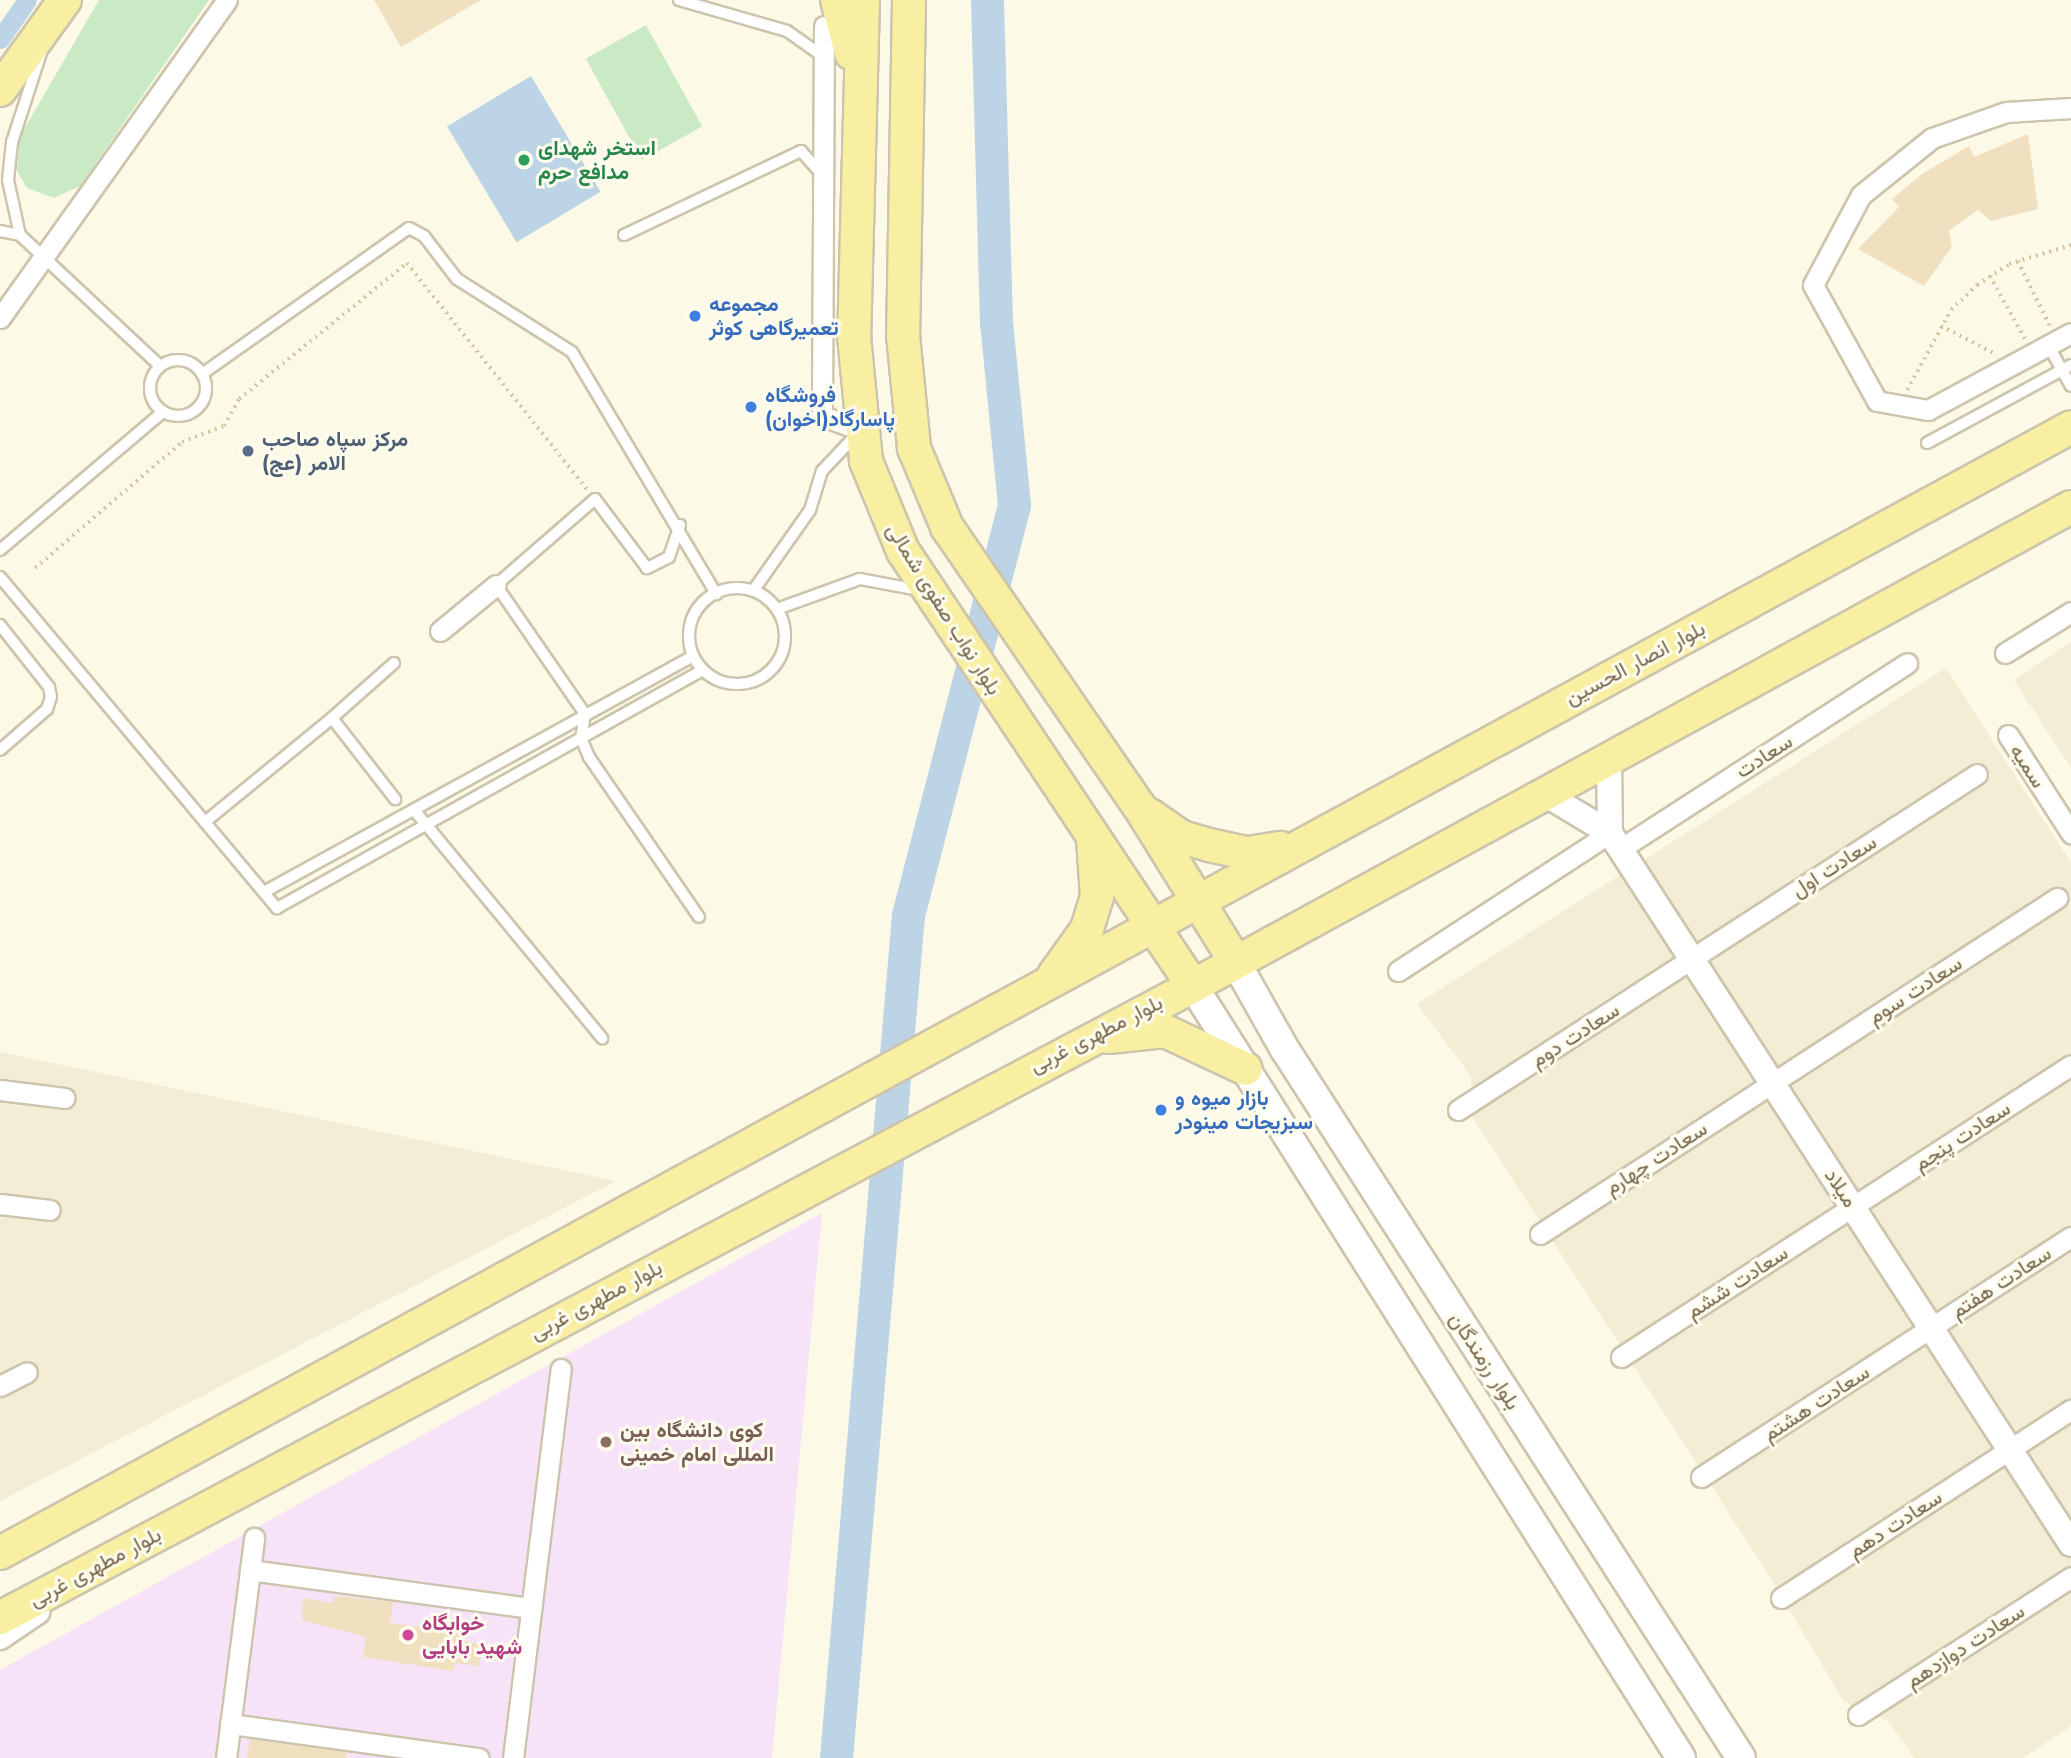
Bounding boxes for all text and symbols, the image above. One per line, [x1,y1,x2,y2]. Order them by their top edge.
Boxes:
place label: استخر شهدای مدافع حرم [538,135,656,185]
marker: استخر شهدای مدافع حرم [516,152,532,168]
place label: مجموعه تعمیرگاهی کوثر [709,291,839,341]
marker: مجموعه تعمیرگاهی کوثر [687,308,703,324]
place label: فروشگاه پاسارگاد(اخوان) [765,382,895,432]
marker: فروشگاه پاسارگاد(اخوان) [743,399,759,415]
place label: مرکز سپاه صاحب الامر (عج) [262,426,408,476]
marker: مرکز سپاه صاحب الامر (عج) [240,443,256,459]
street label: بلوار نواب صفوی شمالی [881,519,1007,699]
street label: بلوار انصار الحسین [1561,616,1709,710]
street label: سعادت [1731,728,1797,784]
street label: سمیه [2005,739,2051,793]
street label: سعادت اول [1787,829,1881,903]
street label: سعادت سوم [1863,950,1967,1030]
street label: بلوار مطهری غربی [1025,990,1167,1078]
street label: سعادت دوم [1526,997,1624,1073]
place label: بازار میوه و سبزیجات مینودر [1175,1085,1313,1135]
street label: سعادت پنجم [1909,1095,2015,1177]
marker: بازار میوه و سبزیجات مینودر [1153,1102,1169,1118]
street label: سعادت چهارم [1600,1116,1712,1200]
street label: میلاد [1819,1164,1863,1212]
street label: سعادت ششم [1681,1240,1793,1324]
street label: سعادت هفتم [1946,1240,2056,1324]
street label: بلوار مطهری غربی [526,1255,666,1345]
street label: بلوار رزمندگان [1444,1307,1526,1415]
street label: سعادت هشتم [1758,1359,1874,1447]
place label: کوی دانشگاه بین المللی امام خمینی [620,1417,774,1467]
marker: کوی دانشگاه بین المللی امام خمینی [598,1434,614,1450]
street label: سعادت دهم [1843,1484,1947,1564]
street label: بلوار مطهری غربی [25,1522,165,1612]
street label: سعادت دوازدهم [1901,1598,2029,1694]
place label: خوابگاه شهید بابایی [422,1610,522,1660]
marker: خوابگاه شهید بابایی [400,1627,416,1643]

